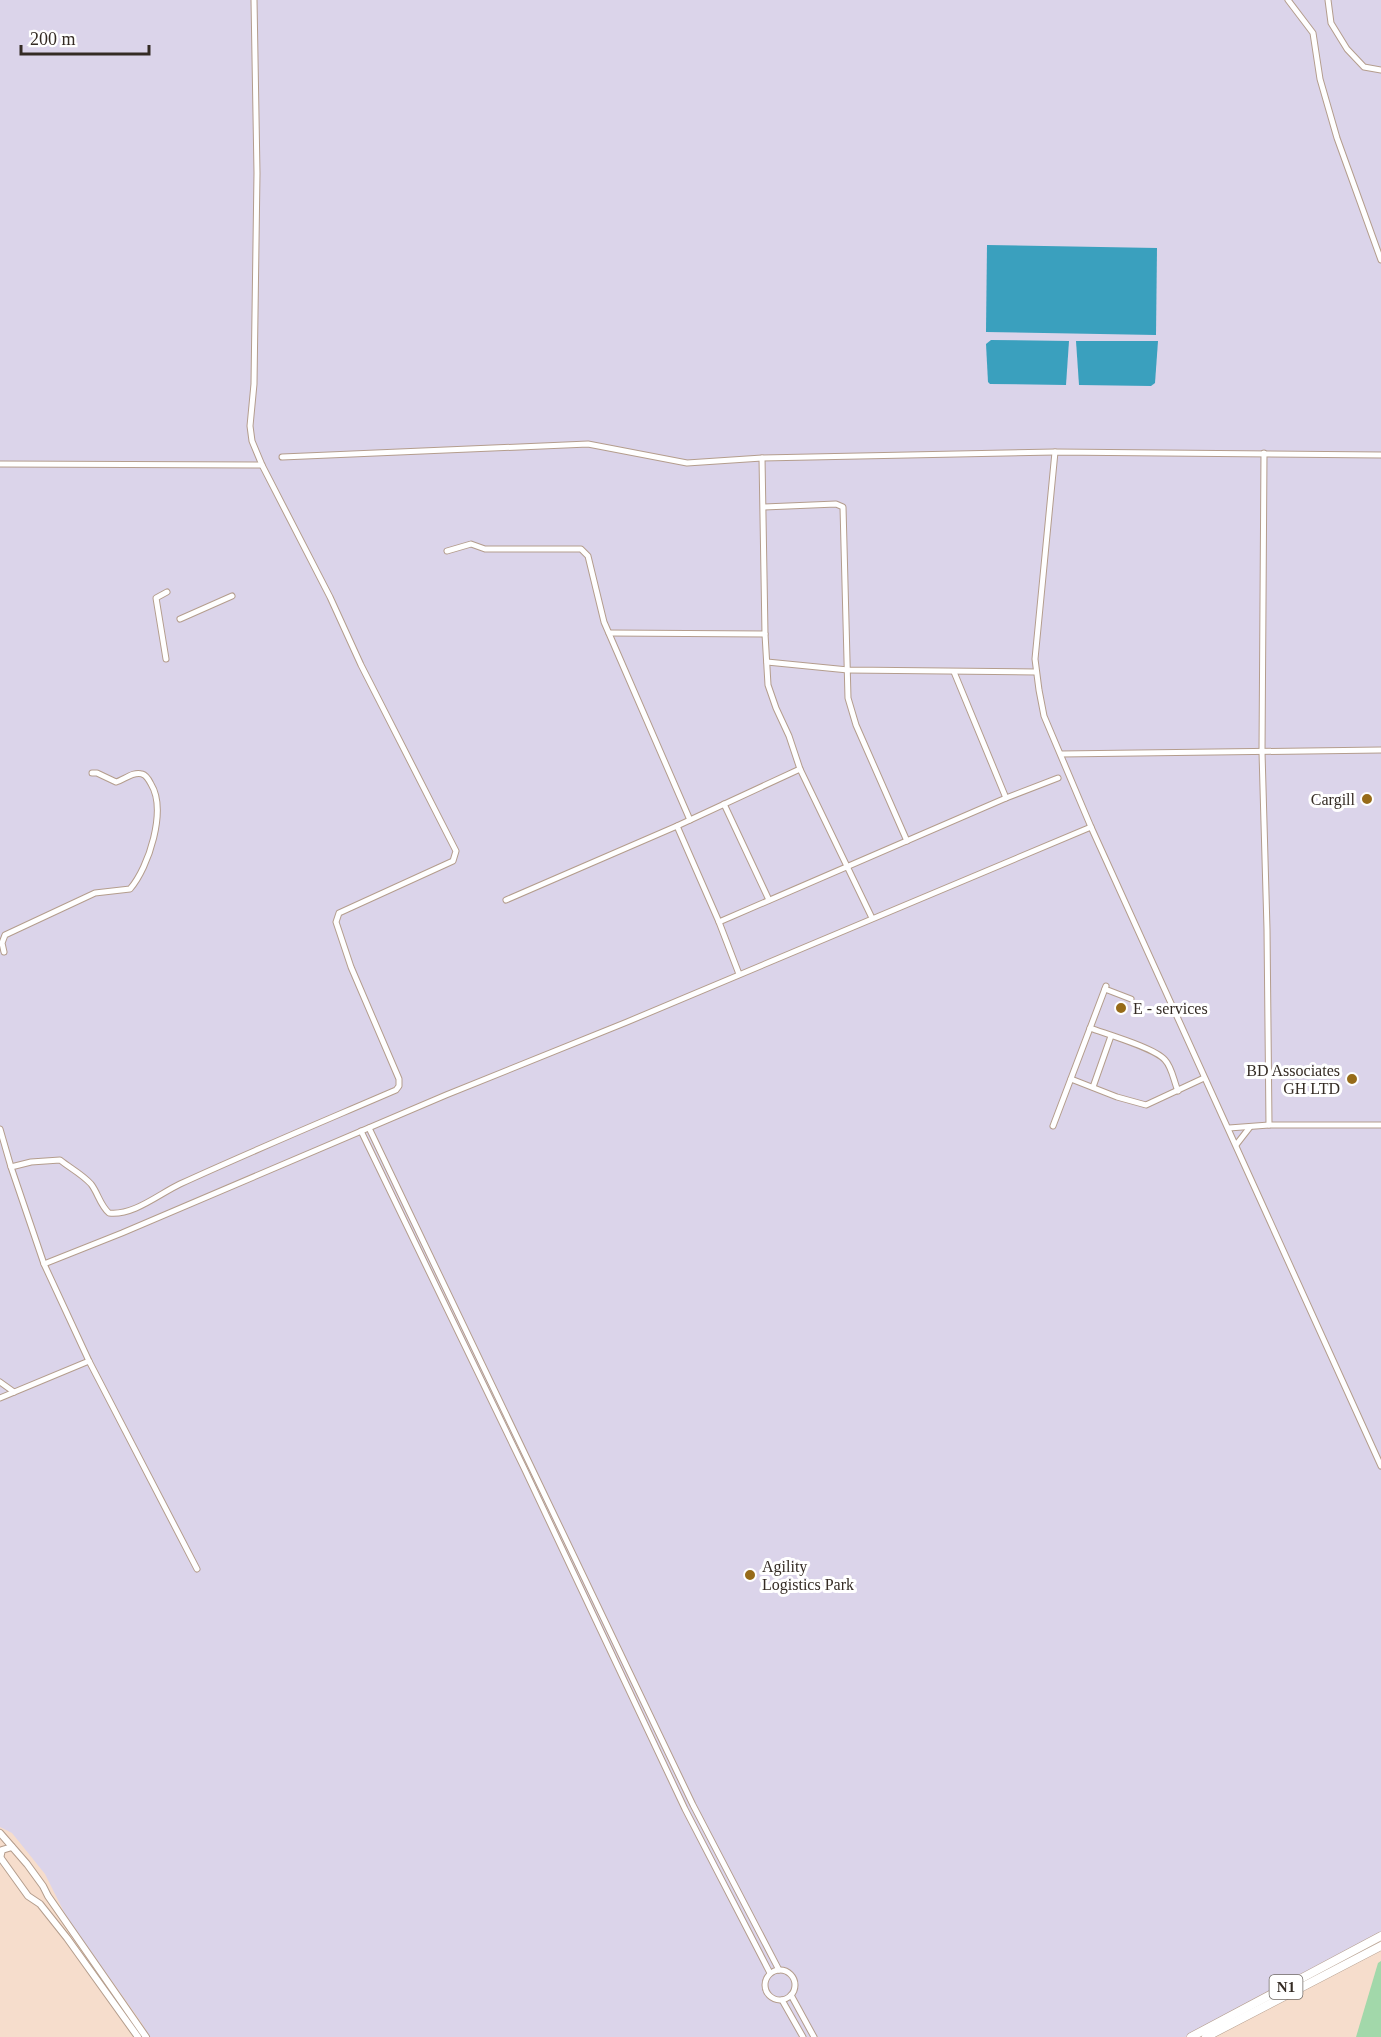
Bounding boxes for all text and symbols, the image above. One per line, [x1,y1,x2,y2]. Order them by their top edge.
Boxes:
scale bar [21,18,148,56]
text: 200 m [30,29,76,49]
place label: Cargill [1311,791,1356,809]
marker: Cargill [1360,792,1374,806]
place label: E - services [1133,1000,1208,1017]
marker: E - services [1114,1001,1128,1015]
place label: BD Associates GH LTD [1246,1062,1340,1097]
marker: BD Associates GH LTD [1345,1072,1359,1086]
place label: Agility Logistics Park [762,1558,854,1594]
marker: Agility Logistics Park [743,1568,757,1582]
road number: N1 [1270,1975,1302,1999]

